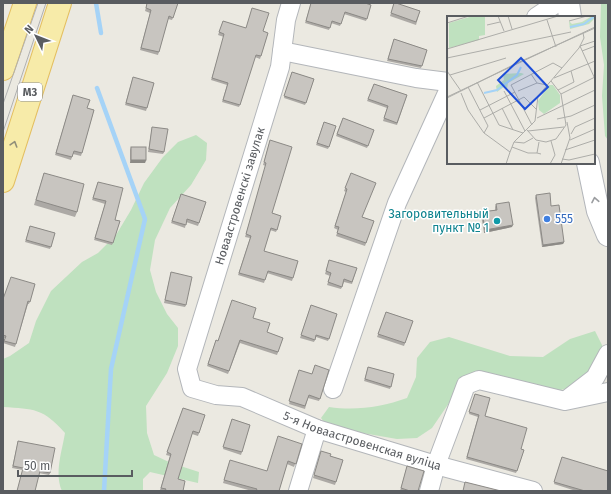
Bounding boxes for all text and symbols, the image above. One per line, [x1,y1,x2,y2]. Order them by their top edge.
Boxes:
north arrow [16,16,56,56]
inset map [447,16,595,164]
text: N [22,22,36,37]
road number: М3 [18,83,42,101]
street label: Новаастровенскі завулак [212,125,268,267]
one-way arrow [9,140,18,147]
one-way arrow [592,197,600,203]
place label: Загоровительный пункт № 1 [388,207,489,235]
place label: 555 [555,212,573,226]
marker: 555 [542,214,552,224]
marker: Загоровительный пункт № 1 [492,216,502,226]
street label: 5-я Новаастровенская вуліца [281,408,443,473]
scale bar [18,452,132,478]
text: 50 m [24,459,50,473]

